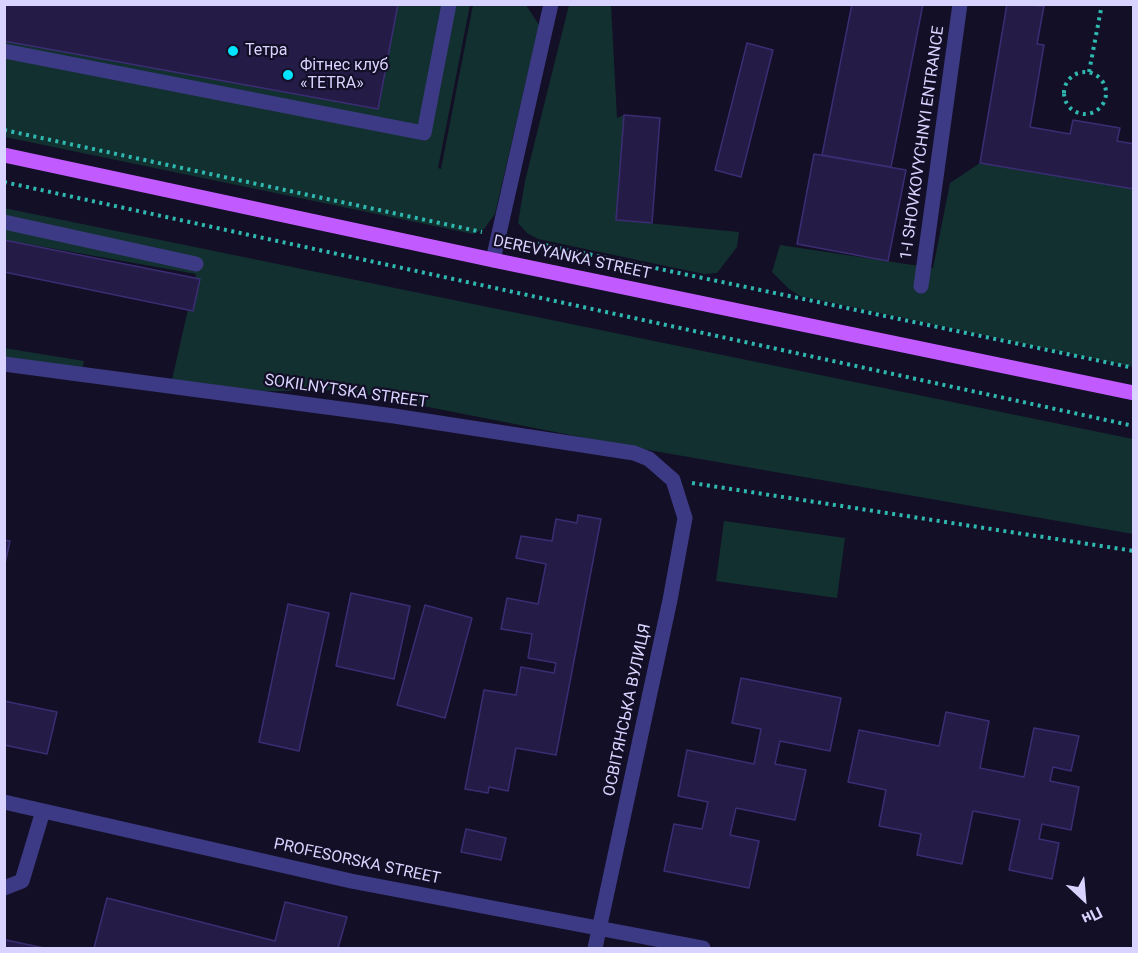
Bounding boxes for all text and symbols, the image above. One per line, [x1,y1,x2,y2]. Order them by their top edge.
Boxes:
street label: 1-I SHOVKOVYCHNYI ENTRANCE [897,25,949,261]
place label: Тетра [245,41,288,61]
marker: Тетра [226,44,240,58]
place label: Фітнес клуб «TETRA» [300,56,388,94]
marker: Фітнес клуб «TETRA» [281,68,295,82]
street label: DEREVYANKA STREET [491,232,653,284]
street label: SOKILNYTSKA STREET [263,371,429,413]
street label: ОСВІТЯНСЬКА ВУЛИЦЯ [600,622,656,798]
street label: PROFESORSKA STREET [272,835,442,889]
north arrow [1054,869,1114,929]
text: Пн [1079,903,1105,929]

